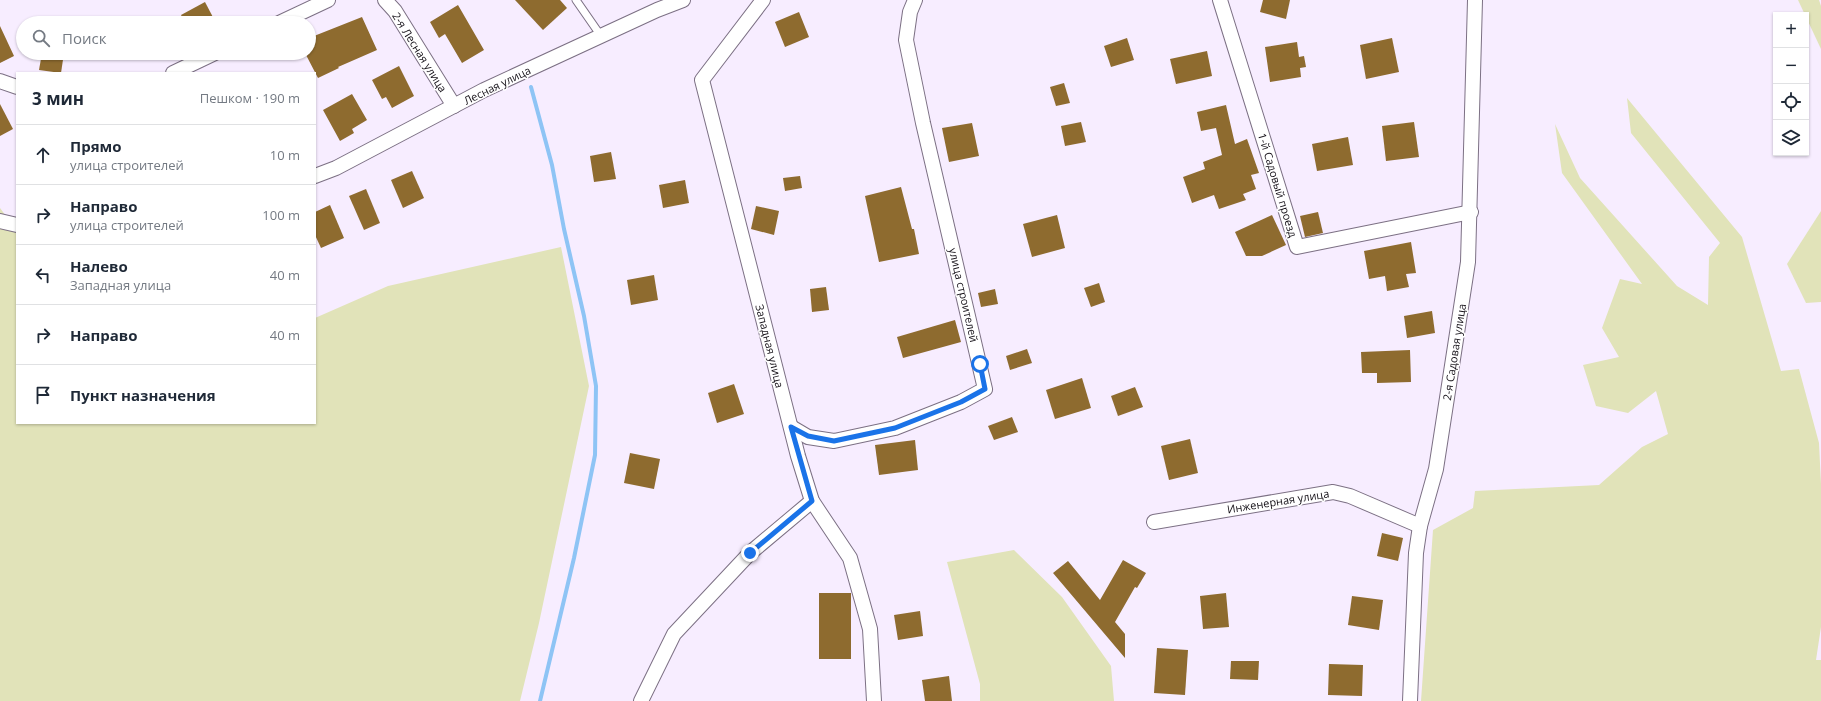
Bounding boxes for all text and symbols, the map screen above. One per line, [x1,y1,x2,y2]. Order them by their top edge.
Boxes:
street label: 2-я Лесная улица [389,9,451,95]
map controls [1773,12,1809,156]
button: + [1773,12,1809,48]
search box [16,16,316,60]
icon: search [30,27,52,49]
text: Поиск [62,28,106,48]
button: − [1773,48,1809,84]
street label: Лесная улица [461,62,533,108]
button: locate [1773,84,1809,120]
text: 3 мин [32,87,84,110]
text: Пешком · 190 m [200,89,300,107]
button: layers [1773,120,1809,156]
street label: 1-й Садовый проезд [1255,131,1301,240]
text: Прямо [70,136,122,156]
icon: ahead [32,144,54,166]
text: 10 m [270,146,300,164]
text: улица строителей [70,156,184,174]
text: Направо [70,196,138,216]
icon: right [32,204,54,226]
text: 100 m [262,206,300,224]
text: улица строителей [70,216,184,234]
street label: улица строителей [946,246,982,344]
text: Налево [70,256,128,276]
icon: left [32,264,54,286]
text: 40 m [270,266,300,284]
text: Западная улица [70,276,171,294]
street label: 2-я Садовая улица [1439,302,1469,402]
street label: Западная улица [752,303,788,389]
icon: right [32,324,54,346]
text: Направо [70,325,138,345]
text: 40 m [270,326,300,344]
route start [971,355,989,373]
icon: arrive [32,384,54,406]
text: Пункт назначения [70,385,216,405]
street label: Инженерная улица [1226,486,1330,516]
route end [741,544,759,562]

